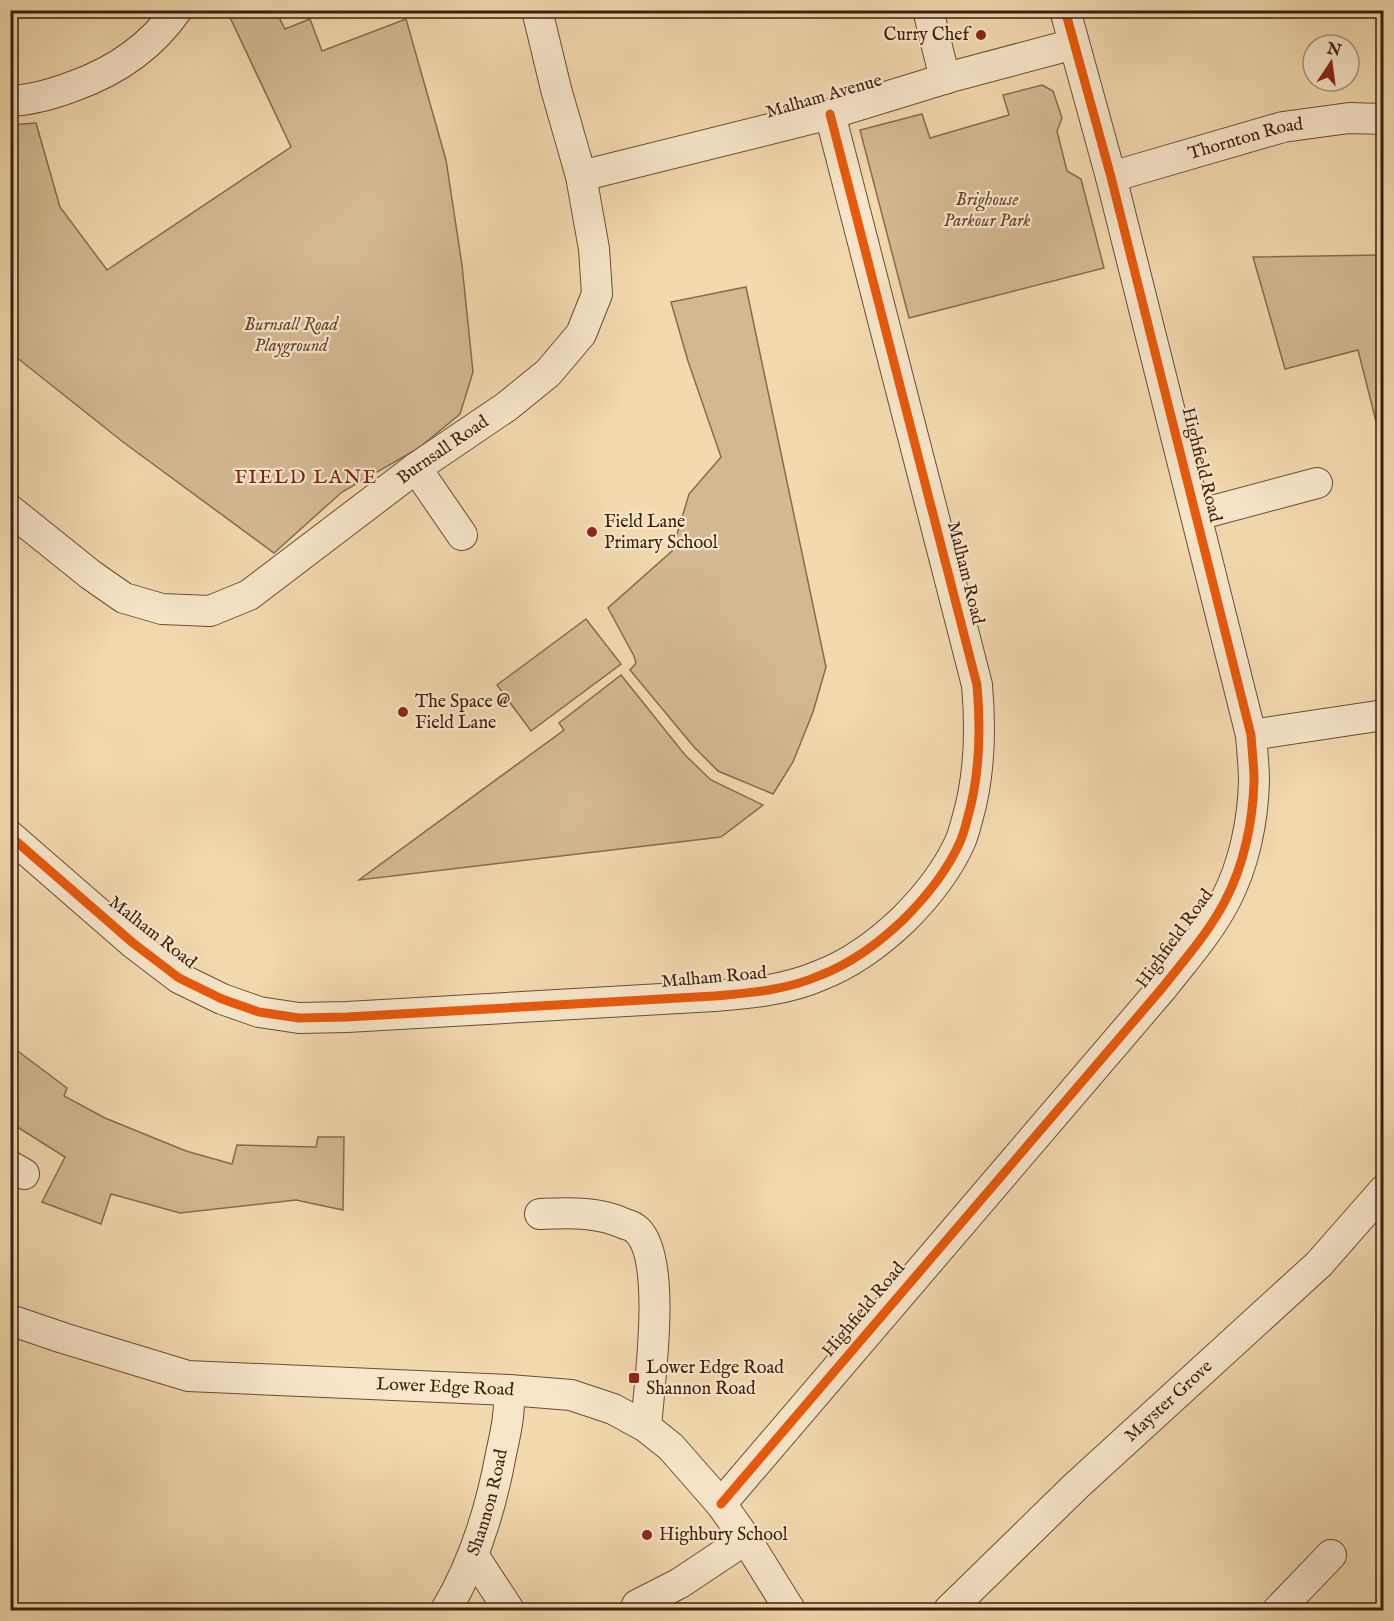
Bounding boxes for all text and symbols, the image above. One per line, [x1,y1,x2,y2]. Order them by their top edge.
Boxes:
place label: Curry Chef [884,24,972,47]
marker: Curry Chef [974,28,988,42]
north arrow [1301,33,1361,93]
text: N [1324,39,1343,62]
street label: Malham Avenue [763,69,885,125]
street label: Thornton Road [1185,113,1305,166]
park label: Brighouse Parkour Park [944,189,1030,233]
park label: Burnsall Road Playground [244,314,340,358]
street label: Highfield Road [1176,405,1226,525]
street label: Burnsall Road [393,410,493,490]
district label: FIELD LANE [234,465,378,490]
place label: Field Lane Primary School [604,511,718,555]
street label: Malham Road [941,519,989,627]
marker: Field Lane Primary School [585,525,599,539]
place label: The Space @ Field Lane [415,691,511,735]
marker: The Space @ Field Lane [396,705,410,719]
street label: Highfield Road [1131,884,1219,993]
street label: Malham Road [103,891,201,975]
street label: Malham Road [660,962,768,994]
street label: Highfield Road [817,1257,911,1362]
street label: Mayster Grove [1120,1355,1218,1447]
place label: Lower Edge Road Shannon Road [646,1357,784,1401]
marker: Lower Edge Road Shannon Road [627,1371,641,1385]
street label: Lower Edge Road [376,1373,515,1402]
street label: Shannon Road [462,1447,513,1559]
place label: Highbury School [659,1524,788,1547]
marker: Highbury School [640,1528,654,1542]

